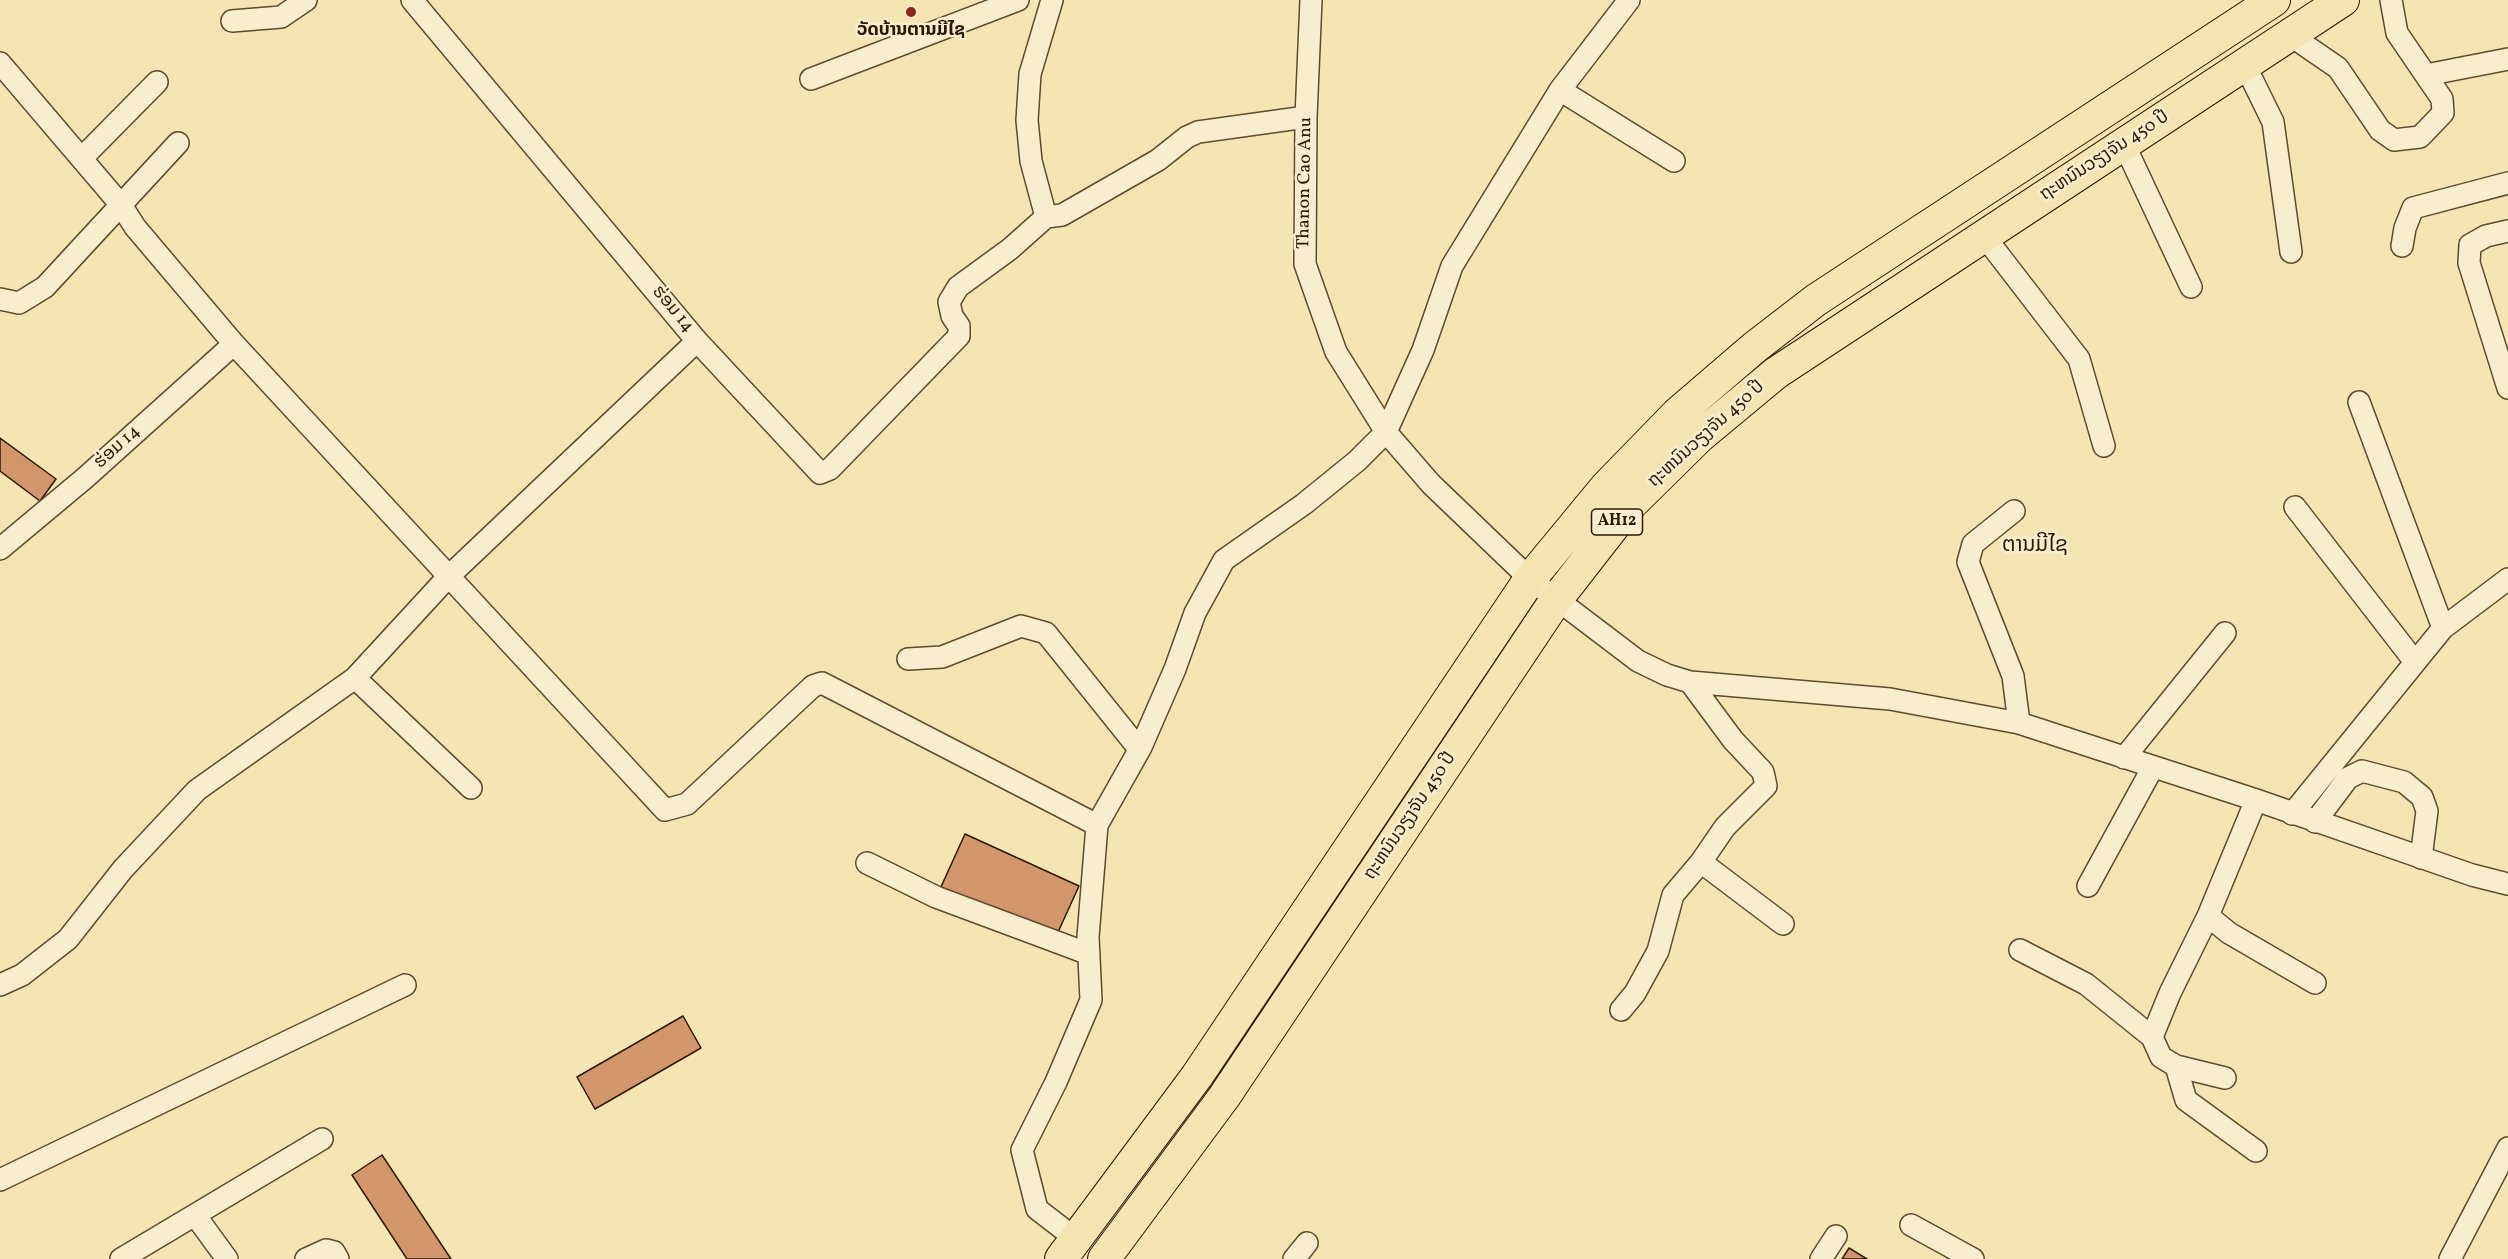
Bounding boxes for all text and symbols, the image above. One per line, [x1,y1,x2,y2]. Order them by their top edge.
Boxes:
marker: ວັດບ້ານຕານມີໄຊ [904,5,918,19]
place label: ວັດບ້ານຕານມີໄຊ [857,21,965,43]
street label: ຖະຫນົນວຽງຈັນ 450 ປີ [2036,107,2174,207]
street label: Thanon Cao Anu [1294,117,1318,249]
street label: ຮ່ອມ 14 [646,282,698,338]
street label: ຖະຫນົນວຽງຈັນ 450 ປີ [1644,377,1770,493]
street label: ຮ່ອມ 14 [90,422,146,474]
road number: AH12 [1592,509,1642,535]
district label: ຕານມີໄຊ [2002,534,2068,560]
street label: ຖະຫນົນວຽງຈັນ 450 ປີ [1360,749,1462,885]

